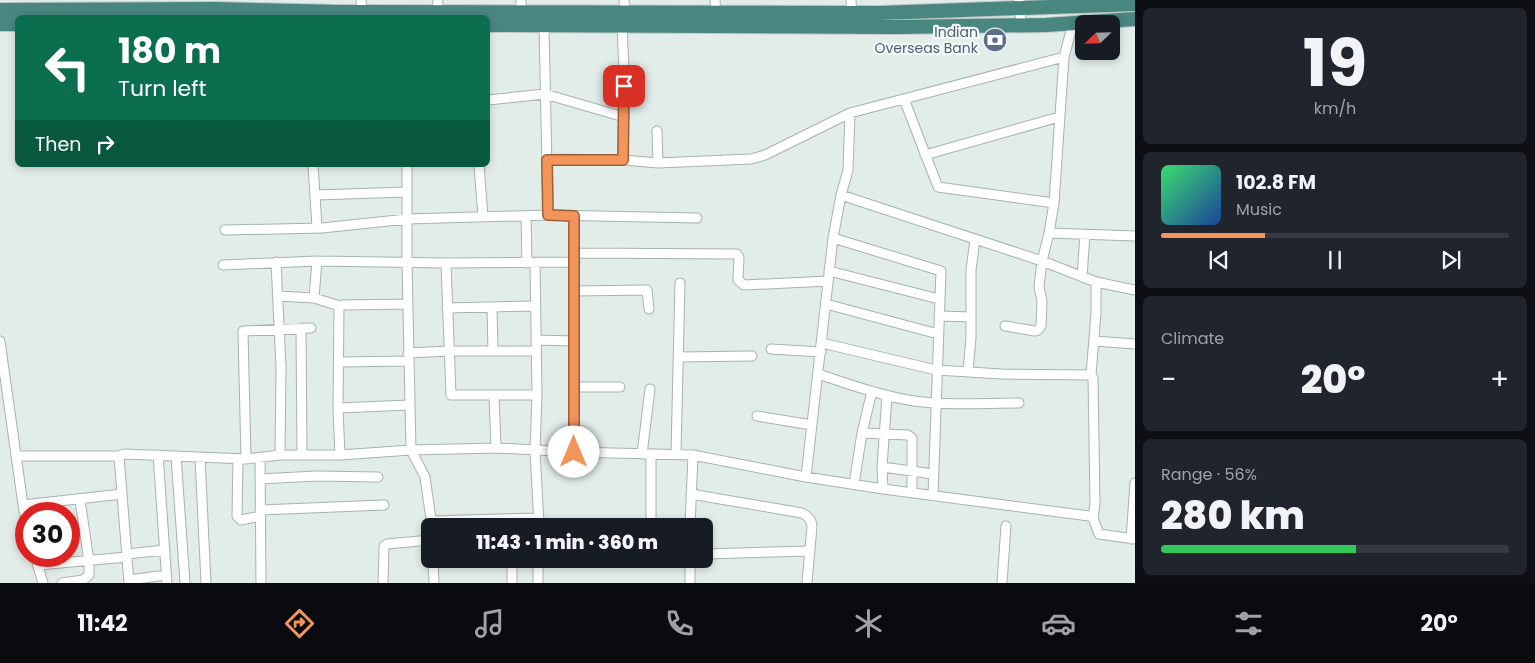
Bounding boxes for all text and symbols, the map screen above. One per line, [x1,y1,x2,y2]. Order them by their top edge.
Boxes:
north arrow [1075,15,1120,60]
map controls [1075,15,1120,60]
text: 19 [1303,18,1367,109]
place label: Indian Overseas Bank [875,22,979,58]
text: 180 m [118,26,221,75]
bank icon: Indian Overseas Bank [982,27,1008,53]
icon: left [35,35,100,100]
pin [603,65,645,107]
icon: arrive [610,72,638,100]
text: Turn left [118,73,206,104]
text: km/h [1314,97,1356,120]
icon: right [91,130,119,158]
text: Then [35,131,81,158]
text: 102.8 FM [1236,169,1316,196]
text: Music [1236,198,1282,221]
icon: previous [1205,246,1233,274]
icon: pause [1321,246,1349,274]
icon: next [1437,246,1465,274]
text: Climate [1161,327,1224,350]
text: 20° [1301,353,1366,406]
text: − [1161,360,1176,399]
text: + [1490,360,1509,399]
position arrow [547,425,599,477]
text: Range · 56% [1161,463,1257,486]
text: 280 km [1161,489,1305,542]
speed limit sign: 30 [15,502,80,567]
text: 11:43 · 1 min · 360 m [476,529,658,556]
icon: directions [282,606,317,641]
icon: music [472,606,507,641]
icon: phone [662,606,697,641]
icon: climate [851,606,886,641]
icon: car [1041,606,1076,641]
icon: filters [1231,606,1266,641]
text: 11:42 [77,608,128,639]
text: 20° [1421,608,1458,639]

